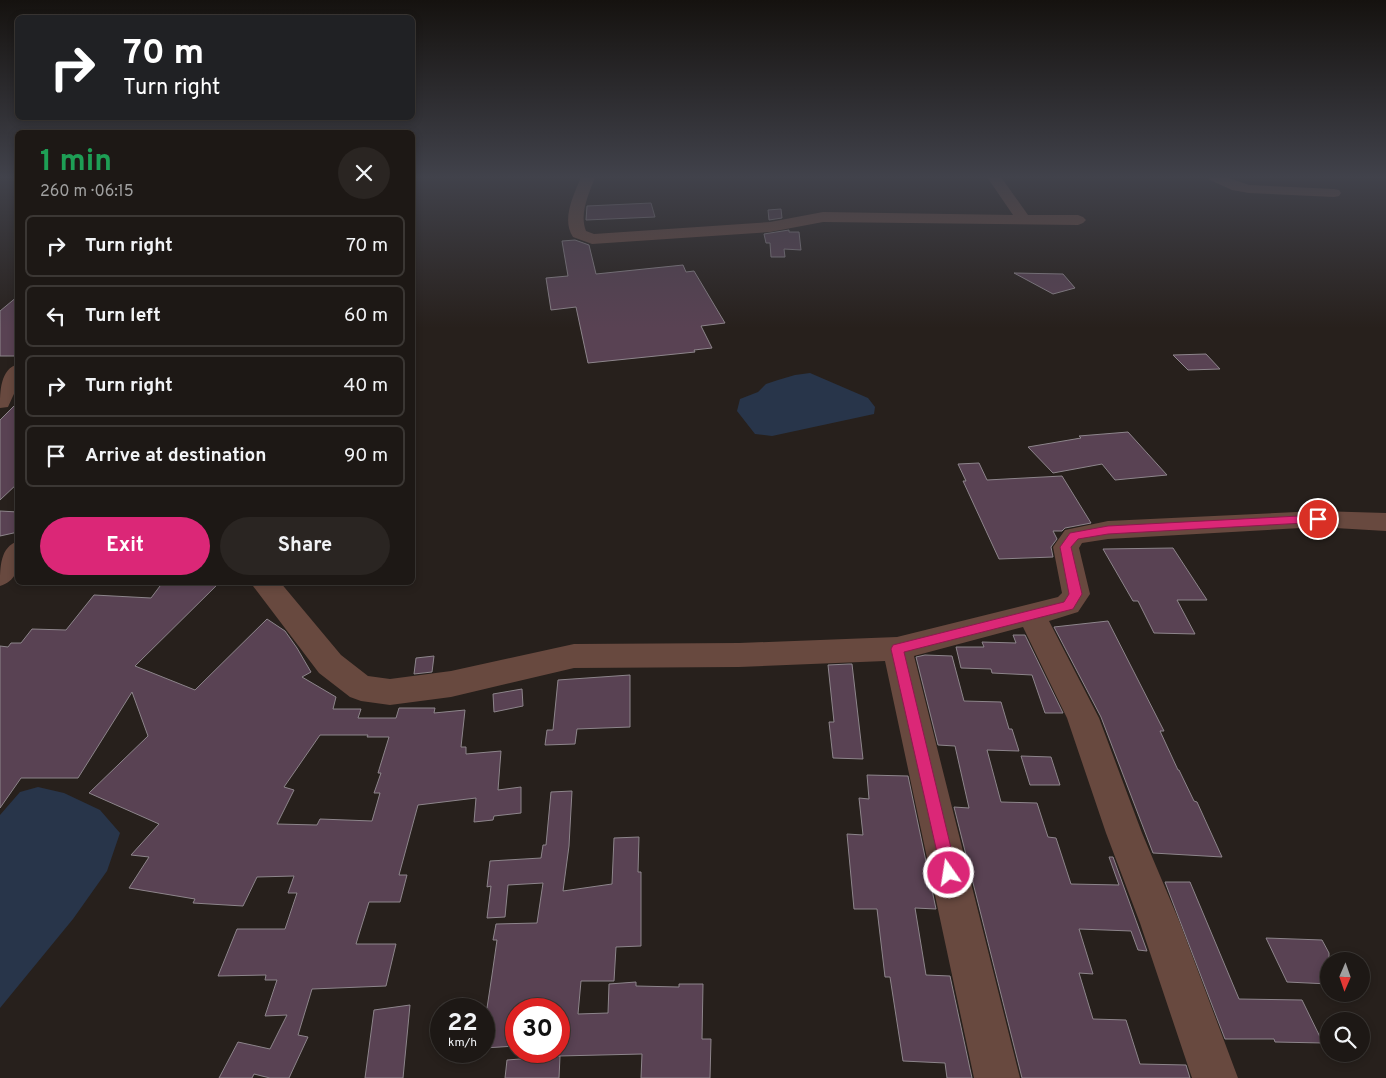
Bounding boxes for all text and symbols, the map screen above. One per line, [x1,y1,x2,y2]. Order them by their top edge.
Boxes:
text: 70 m [123,32,204,76]
icon: right [40,35,105,100]
text: Turn right [123,75,220,102]
text: 1 min [40,144,112,181]
button: close [338,147,390,199]
text: 260 m · 06:15 [40,182,134,202]
icon: right [42,232,70,260]
text: Turn right [85,234,173,258]
text: 70 m [346,234,388,258]
icon: left [42,302,70,330]
text: Turn left [85,304,161,328]
text: 60 m [344,304,388,328]
icon: right [42,372,70,400]
text: Turn right [85,374,173,398]
text: 40 m [343,374,388,398]
icon: arrive [42,442,70,470]
text: Arrive at destination [85,444,266,468]
text: 90 m [344,444,388,468]
pin [1297,498,1339,540]
icon: arrive [1304,505,1332,533]
button: Exit [40,517,210,575]
button: Share [220,517,390,575]
position arrow [922,846,974,898]
north arrow [1320,952,1370,1002]
map controls [1320,952,1370,1062]
speed limit sign: 30 [505,998,570,1063]
text: 22 [447,1008,478,1040]
button: search [1320,1012,1370,1062]
text: km/h [448,1035,477,1051]

